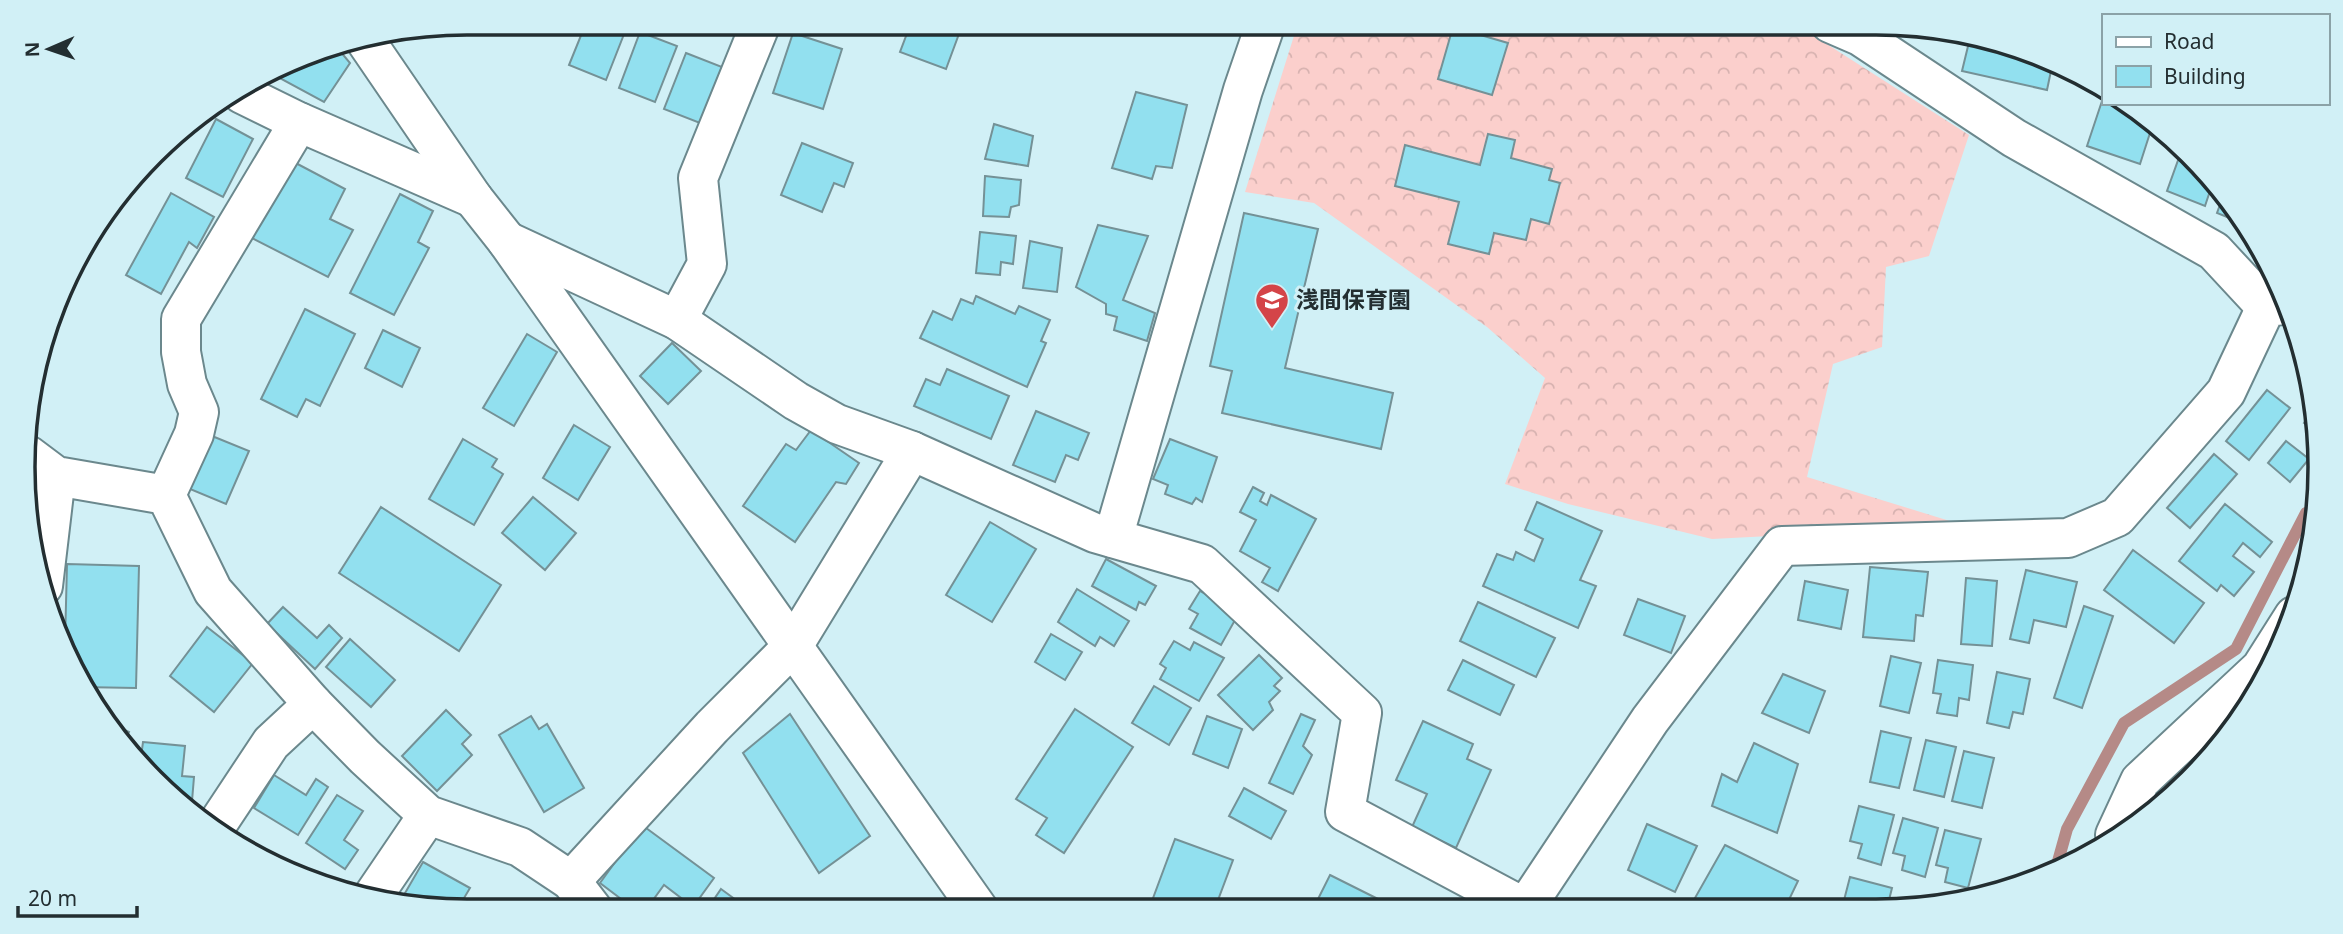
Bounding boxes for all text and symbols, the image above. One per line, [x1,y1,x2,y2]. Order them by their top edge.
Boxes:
north arrow [14,14,84,84]
legend [2102,14,2329,105]
text: Road [2164,27,2214,55]
text: N [19,41,45,58]
text: Building [2164,62,2246,90]
school or university icon: 浅間保育園 [1253,281,1291,330]
place label: 浅間保育園 [1296,283,1411,315]
scale bar [18,874,136,918]
text: 20 m [28,884,77,912]

